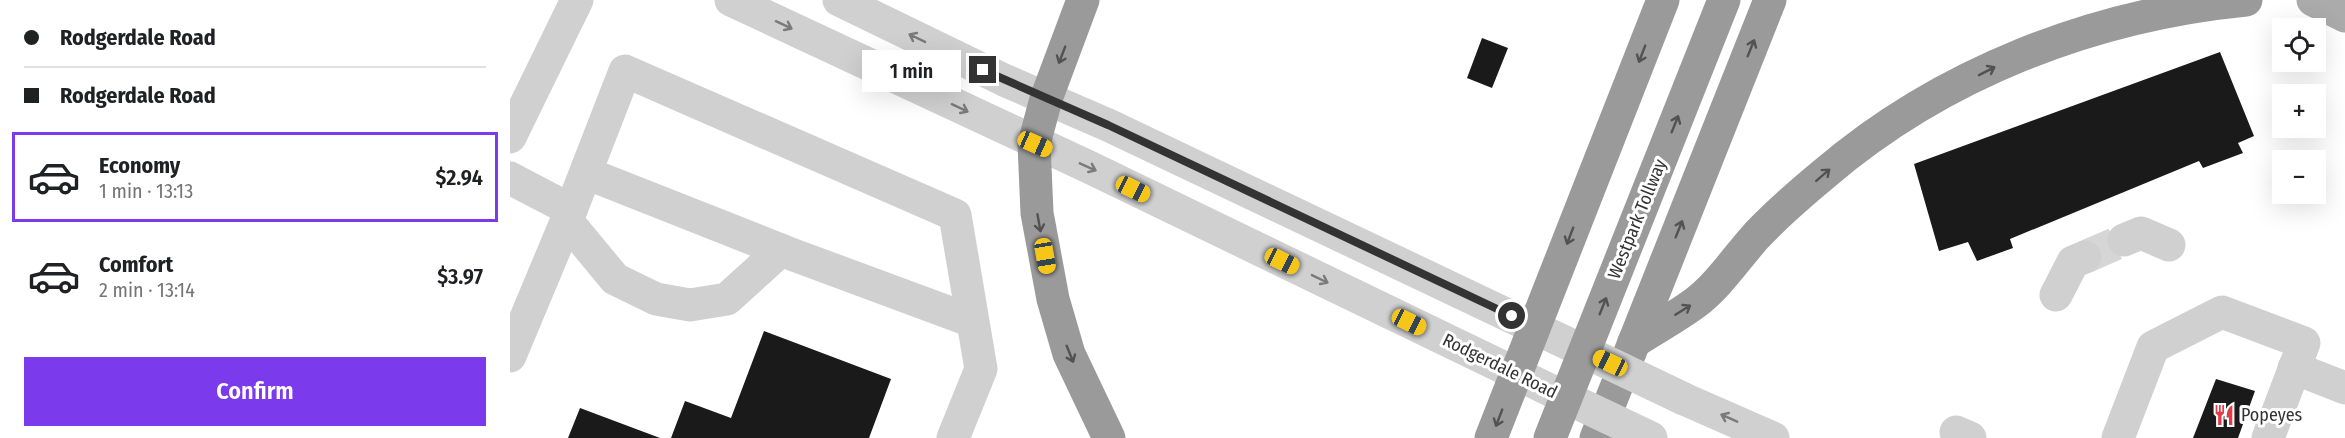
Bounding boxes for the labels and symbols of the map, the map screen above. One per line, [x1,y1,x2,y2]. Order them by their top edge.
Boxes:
one-way arrow [774,20,792,31]
one-way arrow [909,32,927,43]
one-way arrow [1746,39,1757,57]
one-way arrow [1056,45,1067,64]
one-way arrow [1635,45,1646,63]
callout: 1 min [863,49,962,91]
route end [969,56,996,83]
one-way arrow [1978,65,1995,77]
one-way arrow [950,103,968,115]
one-way arrow [1670,116,1681,134]
car [1015,128,1055,160]
street label: Westpark Tollway [1603,156,1671,282]
one-way arrow [1079,163,1097,174]
one-way arrow [1815,168,1830,182]
car [1113,173,1153,205]
one-way arrow [1034,213,1045,232]
one-way arrow [1674,220,1685,239]
one-way arrow [1564,226,1575,245]
car [1033,237,1057,275]
car [1262,245,1302,277]
one-way arrow [1311,274,1329,286]
one-way arrow [1598,297,1609,315]
route start [1498,302,1525,329]
one-way arrow [1675,304,1692,317]
car [1389,306,1429,338]
street label: Rodgerdale Road [1439,329,1561,403]
one-way arrow [1065,345,1076,363]
car [1590,347,1630,379]
restaurant icon: Popeyes [2212,403,2236,427]
place label: Popeyes [2241,404,2303,426]
one-way arrow [1493,408,1504,426]
one-way arrow [1720,412,1738,424]

